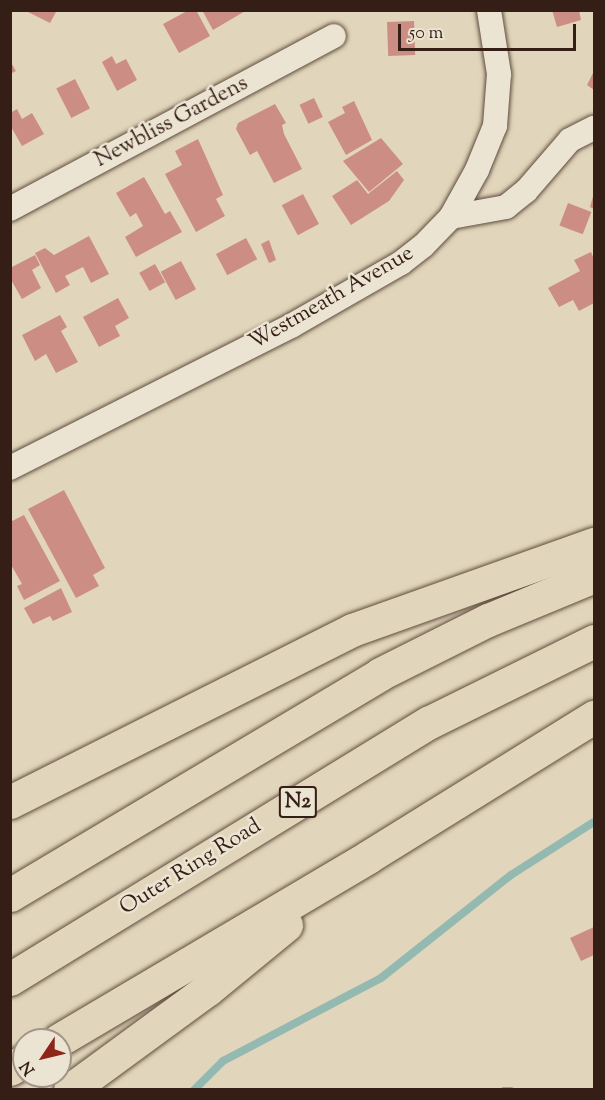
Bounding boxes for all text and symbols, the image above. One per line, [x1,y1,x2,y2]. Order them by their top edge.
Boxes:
scale bar [401,12,580,50]
text: 50 m [409,21,443,47]
street label: Newbliss Gardens [91,71,253,175]
street label: Westmeath Avenue [245,241,419,357]
road number: N2 [278,784,318,820]
street label: Outer Ring Road [115,814,267,922]
north arrow [12,1028,72,1088]
text: N [15,1056,42,1079]

